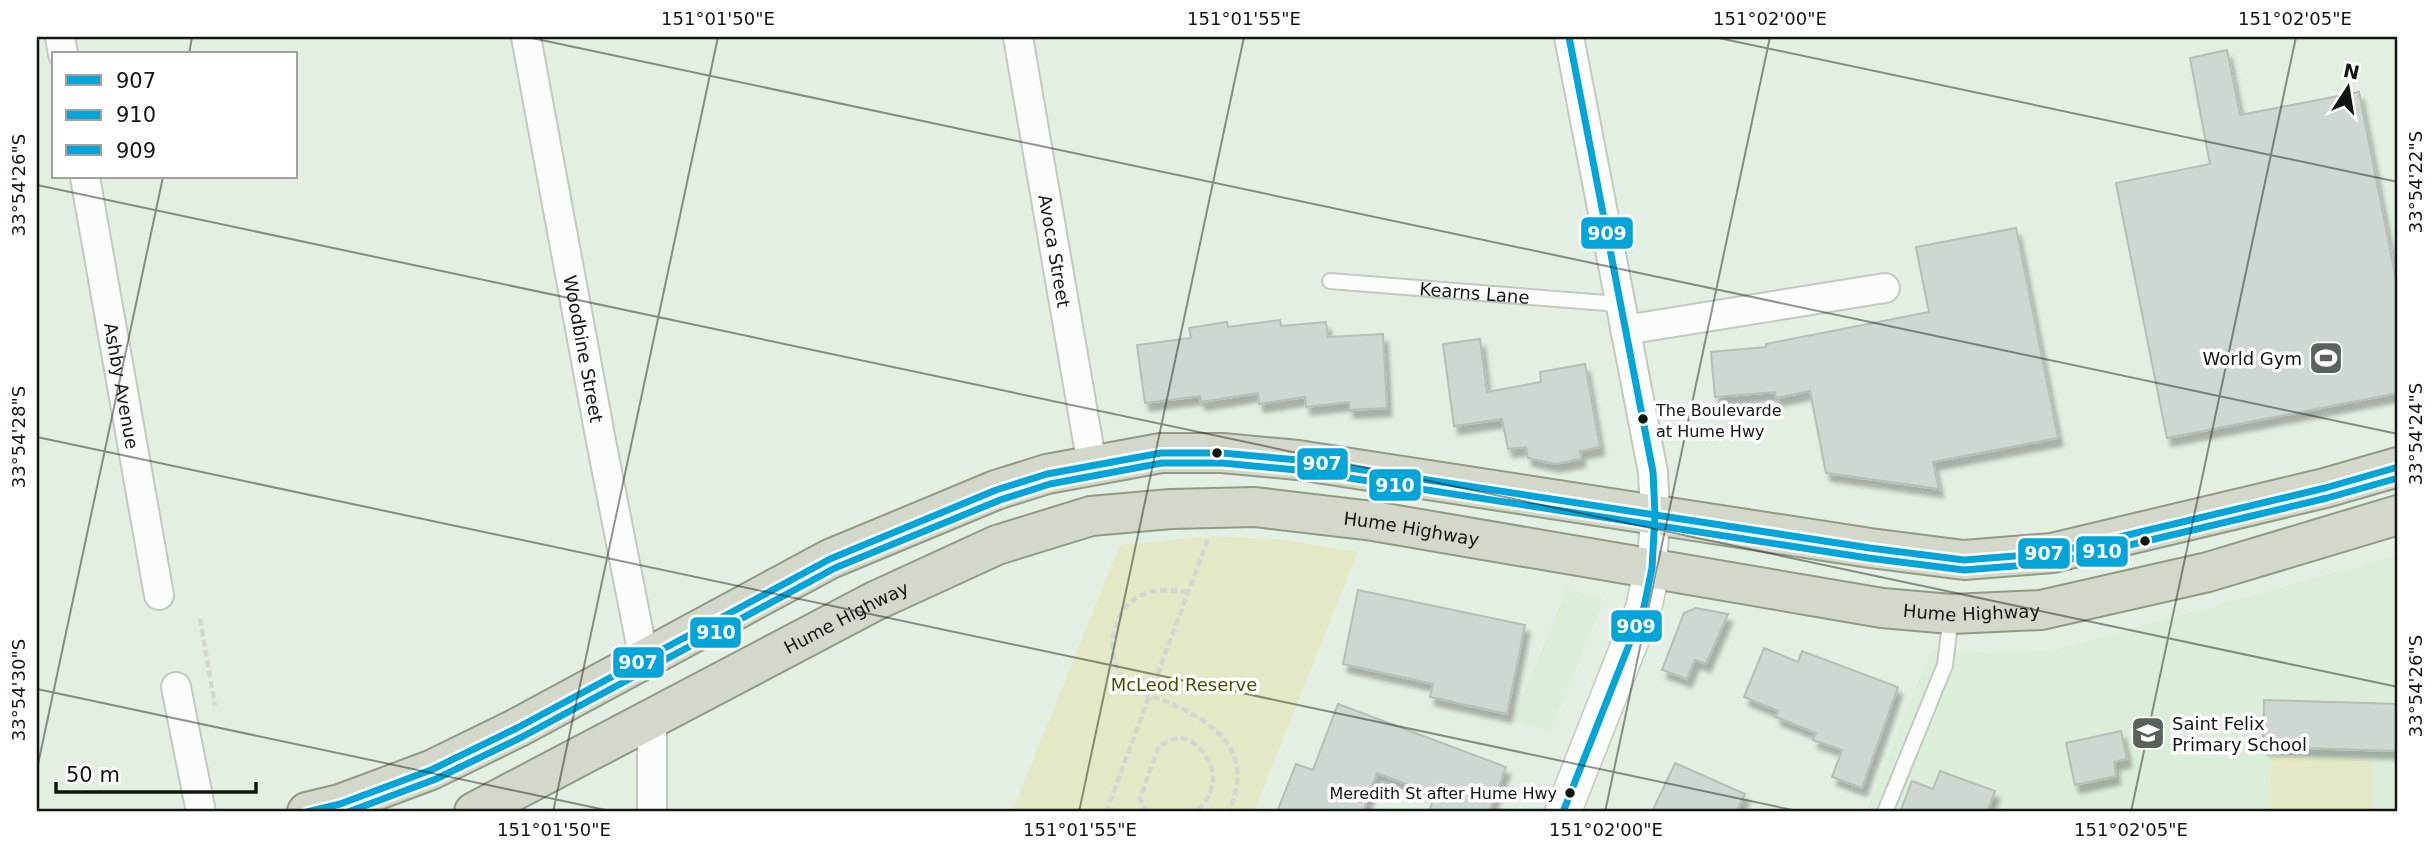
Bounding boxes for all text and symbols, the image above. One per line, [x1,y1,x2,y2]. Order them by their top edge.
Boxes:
text: 151°01'50"E [661,8,775,29]
text: 151°01'55"E [1187,8,1301,29]
text: 151°02'00"E [1713,8,1827,29]
text: 151°02'05"E [2238,8,2352,29]
legend [52,52,298,178]
north arrow [2312,52,2382,122]
text: N [2341,59,2362,84]
text: 907 [116,69,156,93]
text: 910 [116,103,156,127]
text: 33°54'22"S [2405,131,2426,233]
text: 33°54'26"S [8,134,29,236]
text: 909 [116,139,156,163]
street label: Avoca Street [1035,193,1075,309]
line badge: 909 [1580,216,1634,250]
text: 909 [1587,222,1627,244]
street label: Woodbine Street [560,273,608,424]
street label: Kearns Lane [1419,278,1530,307]
street label: Ashby Avenue [100,321,143,451]
sports icon: World Gym [2307,339,2345,377]
place label: World Gym [2203,348,2302,369]
text: 33°54'24"S [2405,383,2426,485]
text: 33°54'28"S [8,386,29,488]
place label: The Boulevarde at Hume Hwy [1655,401,1782,441]
marker: The Boulevarde at Hume Hwy [1636,412,1650,426]
unlabelled marker [1210,446,1224,460]
line badge: 907 [1296,447,1349,481]
text: 907 [1302,452,1342,474]
line badge: 910 [1368,468,1422,502]
text: 910 [1375,474,1415,496]
street label: Hume Highway [1342,507,1481,550]
unlabelled marker [2138,534,2152,548]
line badge: 910 [2075,535,2129,568]
line badge: 907 [2017,537,2071,570]
text: 910 [2082,540,2122,562]
text: 907 [2024,542,2064,564]
street label: Hume Highway [780,577,912,658]
street label: Hume Highway [1902,599,2041,625]
line badge: 909 [1610,609,1663,643]
text: 909 [1616,615,1656,637]
line badge: 910 [689,616,742,649]
text: 910 [696,621,736,643]
text: 33°54'26"S [2405,635,2426,737]
text: 33°54'30"S [8,639,29,741]
line badge: 907 [612,646,665,679]
text: 907 [618,651,658,673]
park label: McLeod Reserve [1111,674,1257,695]
place label: Saint Felix Primary School [2172,713,2307,755]
school or university icon: Saint Felix Primary School [2129,714,2167,752]
scale bar [56,751,256,795]
text: 50 m [66,763,120,787]
place label: Meredith St after Hume Hwy [1329,784,1557,803]
marker: Meredith St after Hume Hwy [1563,786,1577,800]
text: 151°01'50"E [497,819,611,840]
text: 151°01'55"E [1023,819,1137,840]
text: 151°02'00"E [1549,819,1663,840]
text: 151°02'05"E [2074,819,2188,840]

